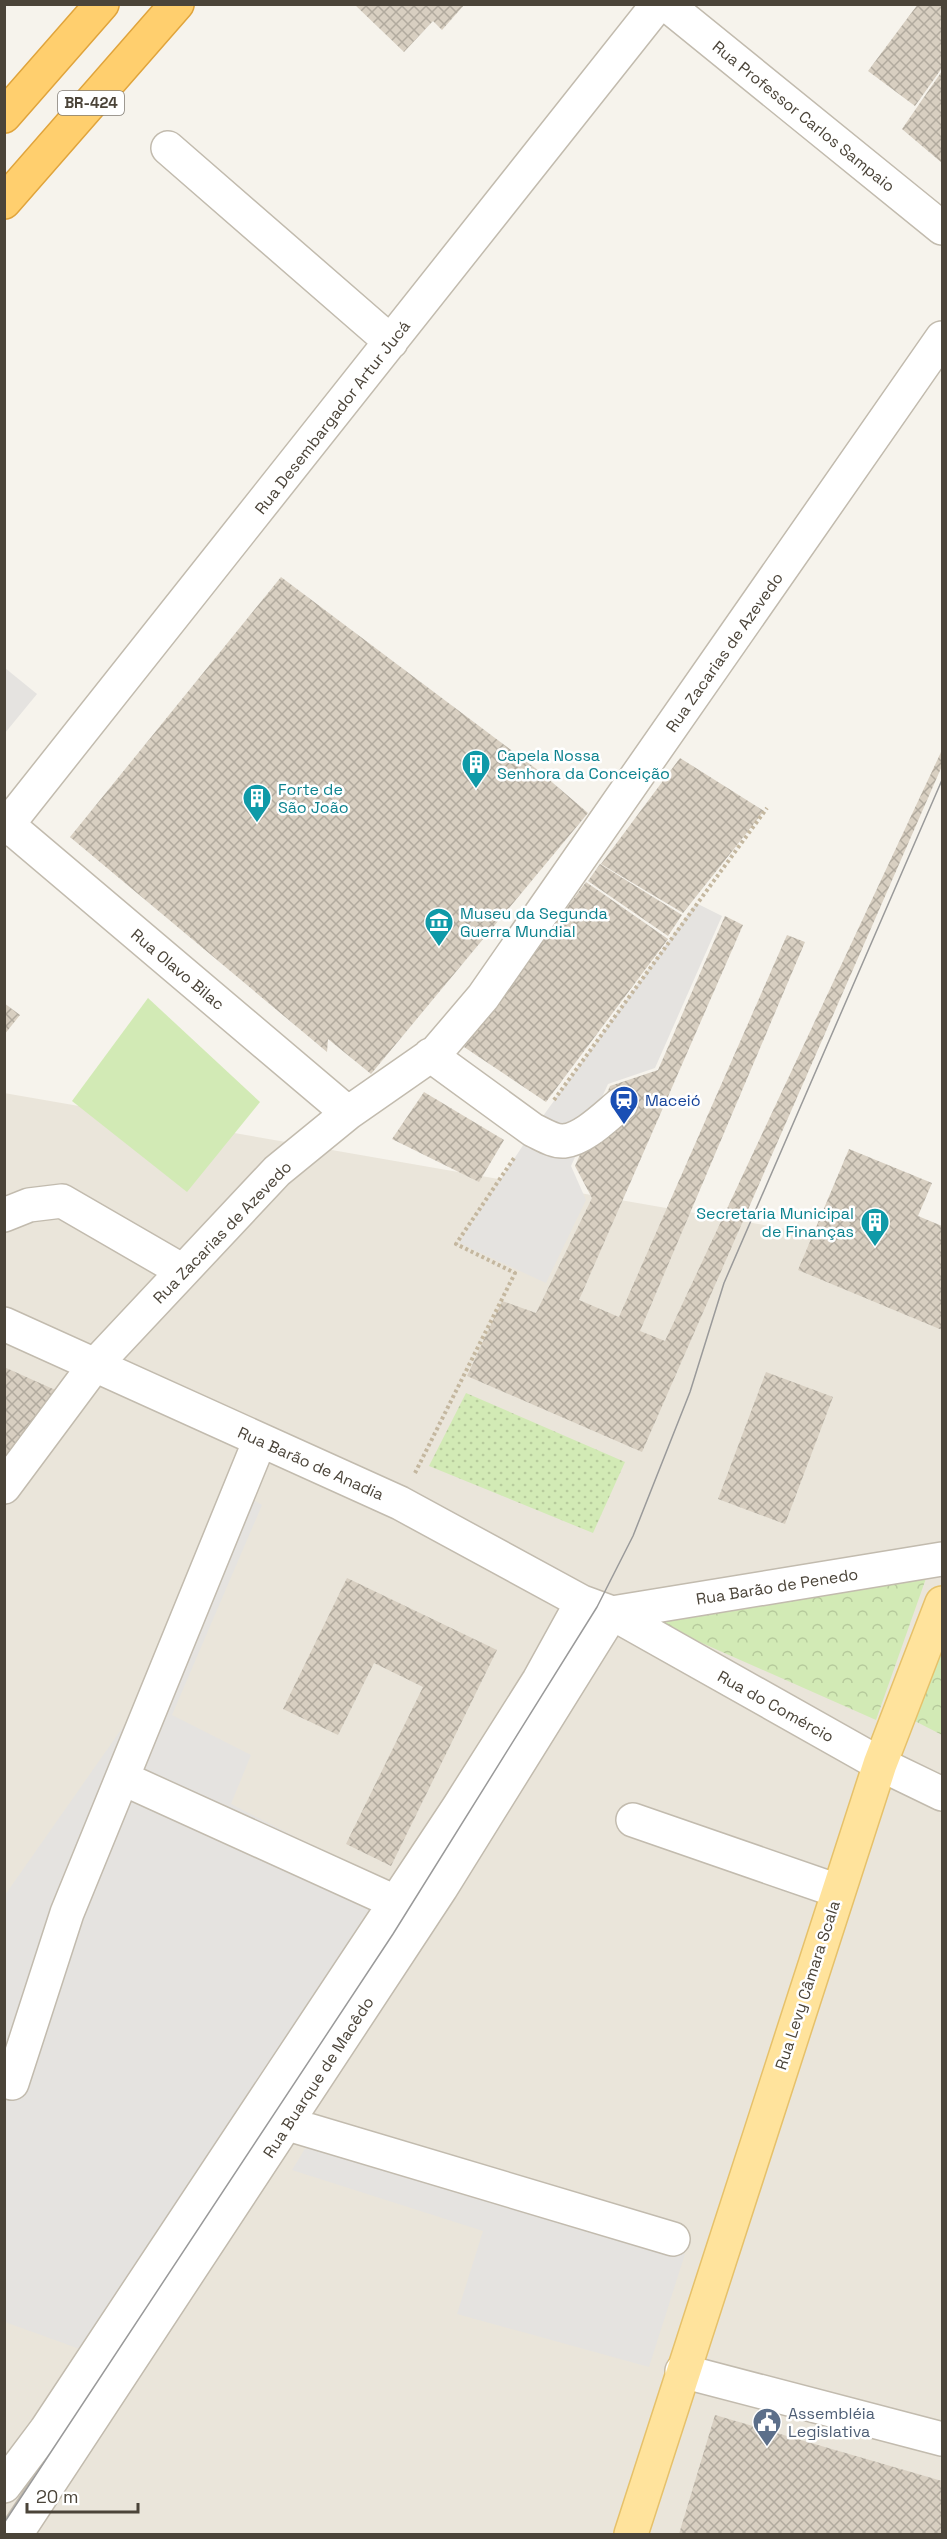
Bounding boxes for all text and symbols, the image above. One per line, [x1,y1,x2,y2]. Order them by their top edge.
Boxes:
street label: Rua Professor Carlos Sampaio [708,36,899,197]
road number: BR-424 [58,91,124,115]
street label: Rua Desembargador Artur Jucá [250,316,415,519]
street label: Rua Zacarias de Azevedo [661,568,788,736]
place label: Capela Nossa Senhora da Conceição [497,745,670,784]
building icon: Capela Nossa Senhora da Conceição [460,748,492,790]
place label: Forte de São João [278,779,349,818]
building icon: Forte de São João [241,782,273,824]
place label: Museu da Segunda Guerra Mundial [460,903,608,942]
museum icon: Museu da Segunda Guerra Mundial [423,906,455,948]
street label: Rua Olavo Bilac [127,924,229,1015]
station icon: Maceió [608,1084,640,1126]
place label: Maceió [645,1090,701,1111]
street label: Rua Zacarias de Azevedo [149,1156,296,1308]
place label: Secretaria Municipal de Finanças [696,1203,854,1242]
building icon: Secretaria Municipal de Finanças [859,1206,891,1248]
street label: Rua Barão de Anadia [234,1422,387,1505]
street label: Rua Barão de Penedo [694,1563,860,1610]
street label: Rua do Comércio [714,1666,838,1747]
street label: Rua Levy Câmara Scala [770,1898,845,2072]
street label: Rua Buarque de Macêdo [258,1993,378,2162]
place label: Assembléia Legislativa [788,2403,875,2442]
public building icon: Assembléia Legislativa [751,2406,783,2448]
scale bar [27,2476,138,2514]
text: 20 m [36,2485,79,2508]

